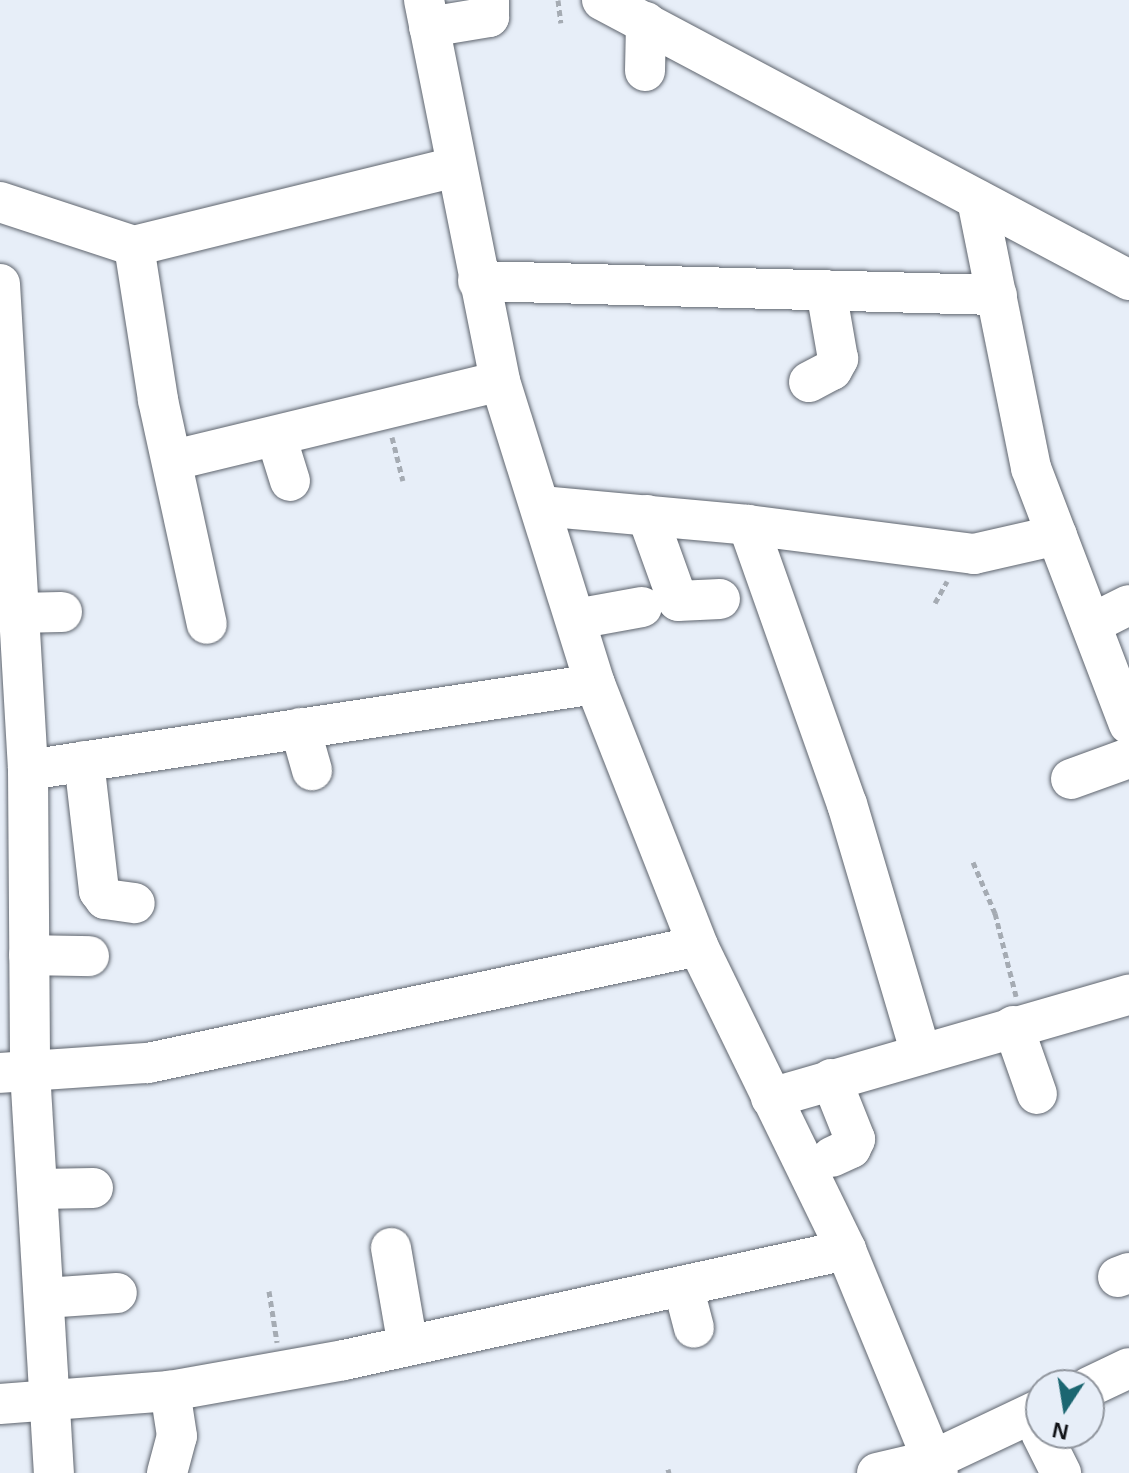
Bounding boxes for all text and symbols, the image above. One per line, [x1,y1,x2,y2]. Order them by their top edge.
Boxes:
north arrow [1025,1369,1105,1449]
text: N [1050,1417,1071,1445]

